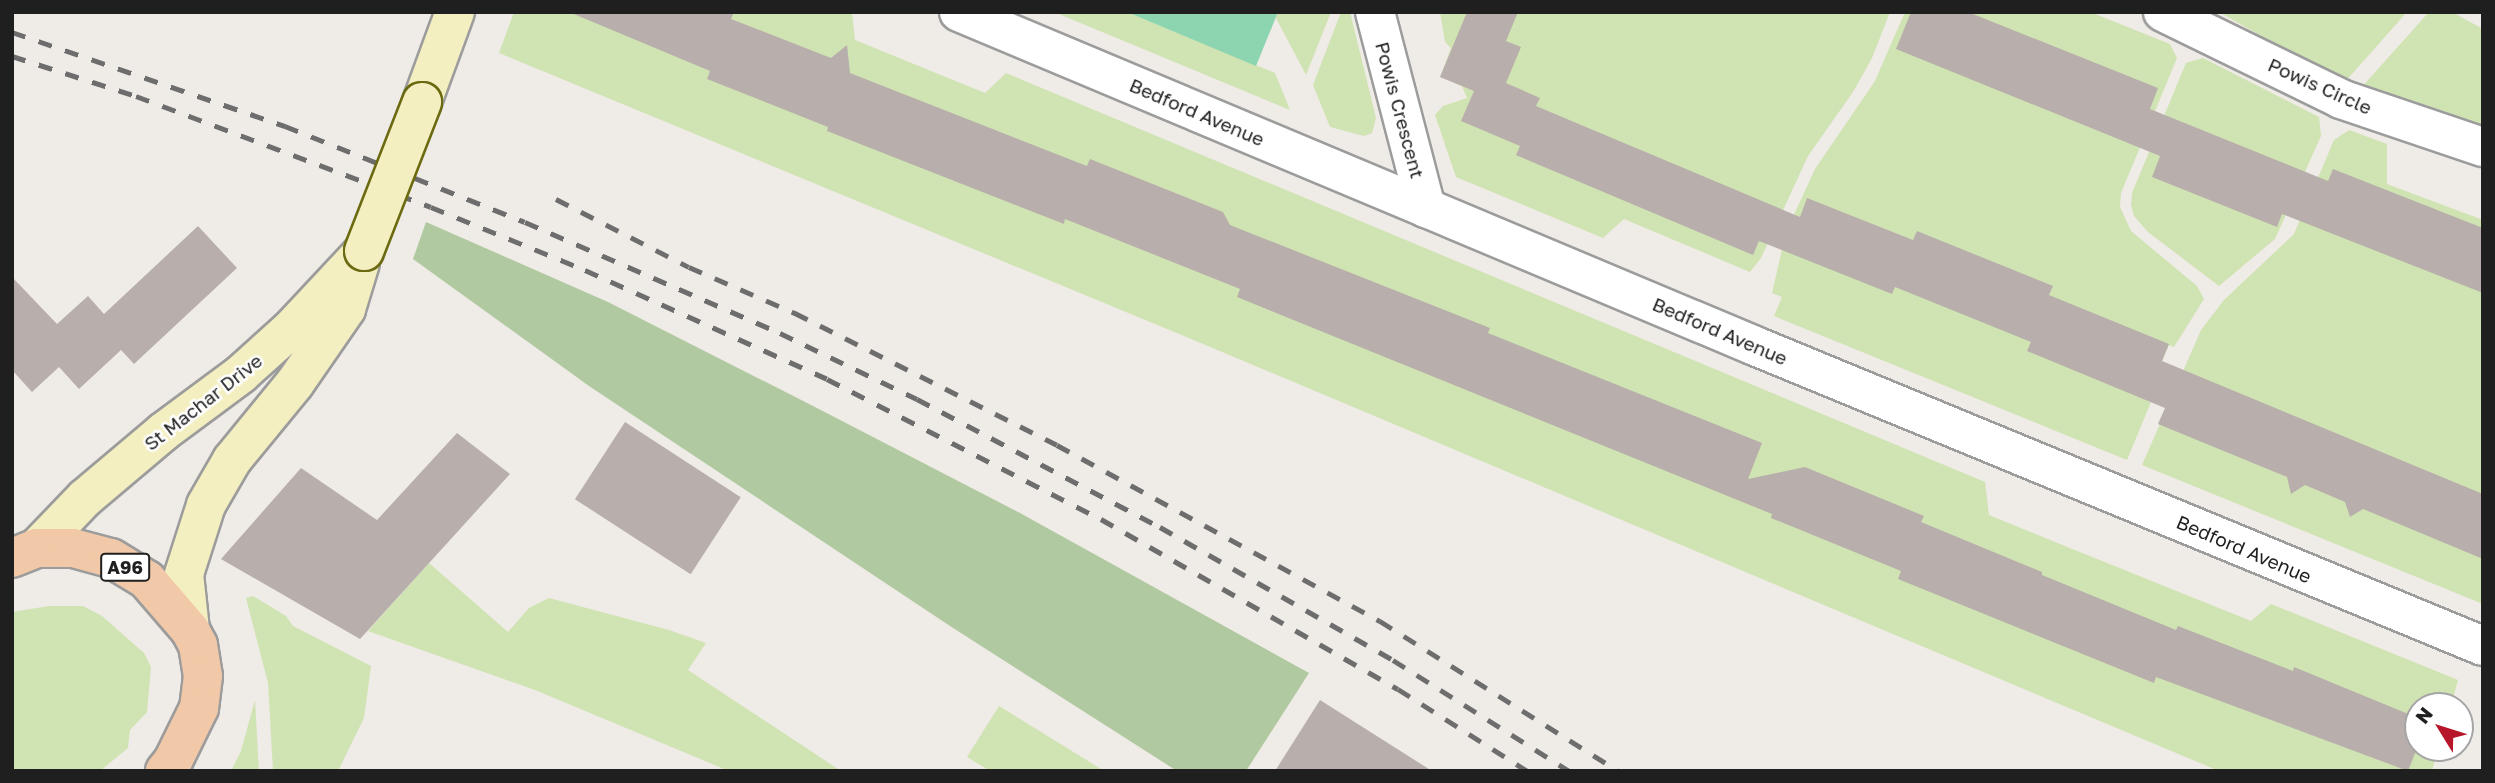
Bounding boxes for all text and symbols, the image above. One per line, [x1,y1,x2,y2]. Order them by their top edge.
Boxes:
street label: Powis Crescent [1371,39,1429,181]
street label: Powis Circle [2265,53,2375,119]
street label: Bedford Avenue [1126,73,1268,151]
street label: Bedford Avenue [1649,292,1791,370]
street label: St Machar Drive [140,349,266,455]
street label: Bedford Avenue [2173,510,2315,588]
road number: A96 [99,552,151,582]
north arrow [2404,692,2474,762]
text: N [2410,702,2437,728]

